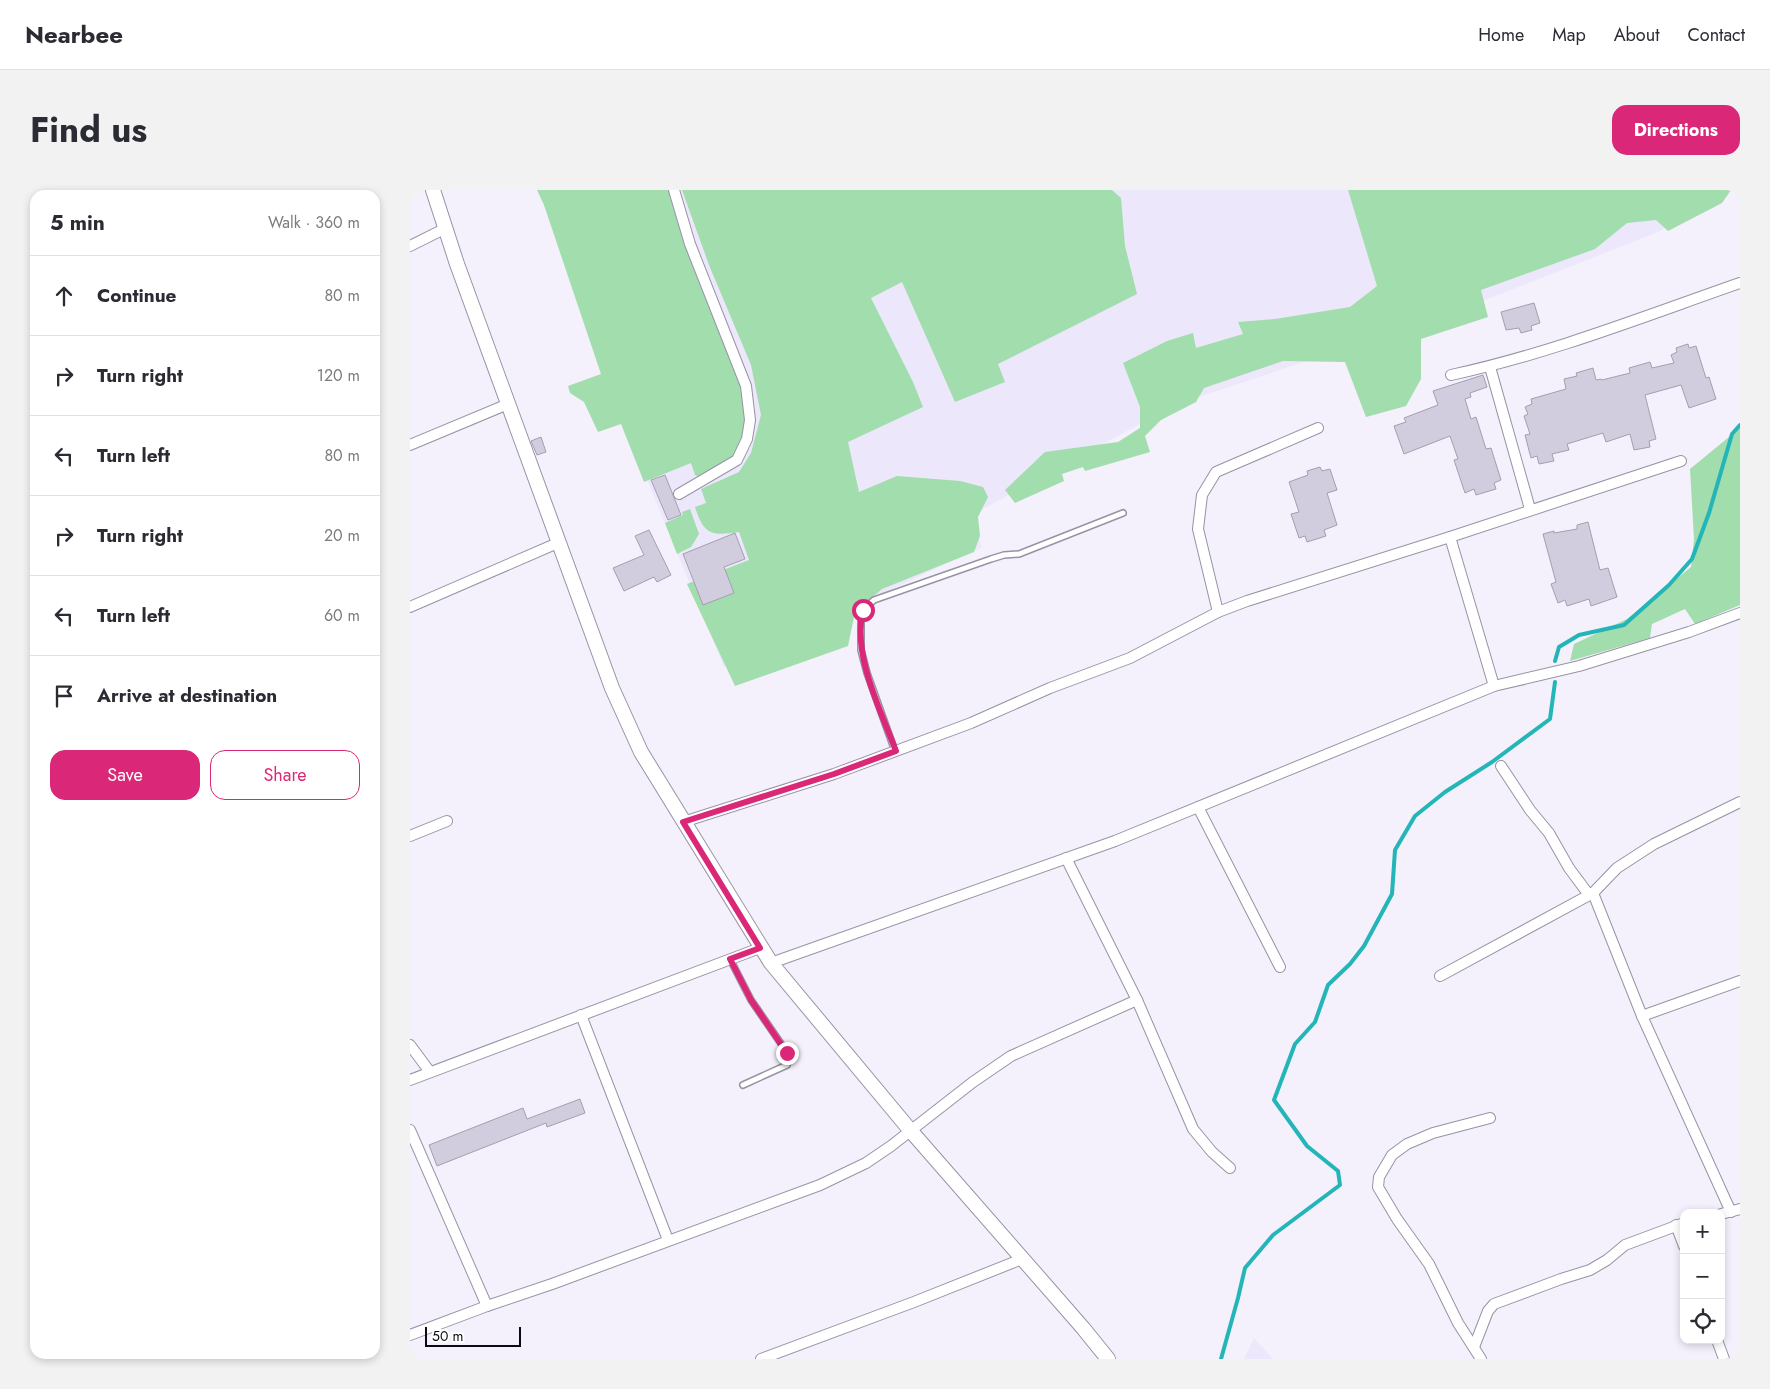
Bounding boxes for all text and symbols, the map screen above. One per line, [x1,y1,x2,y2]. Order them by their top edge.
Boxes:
text: Nearbee [25,17,123,52]
text: Home [1478,22,1524,48]
text: Map [1552,22,1586,48]
text: About [1614,22,1659,48]
text: Contact [1687,22,1745,48]
text: Find us [30,105,147,155]
button: Directions [1612,105,1740,155]
text: 5 min [50,208,105,238]
text: Walk · 360 m [268,211,360,234]
icon: ahead [50,282,78,310]
text: Continue [97,282,176,309]
text: 80 m [324,284,360,307]
icon: right [50,362,78,390]
text: Turn right [97,362,183,389]
text: 120 m [317,364,360,387]
icon: left [50,442,78,470]
text: Turn left [97,442,170,469]
text: 80 m [324,444,360,467]
icon: right [50,522,78,550]
text: Turn right [97,522,183,549]
text: 20 m [324,524,360,547]
route start [852,599,875,622]
icon: left [50,602,78,630]
text: Turn left [97,602,170,629]
text: 60 m [324,604,360,627]
icon: arrive [50,682,78,710]
text: Arrive at destination [97,682,277,709]
button: Save [50,750,200,800]
button: Share [210,750,360,800]
route end [776,1042,799,1065]
map controls [1680,1209,1725,1344]
button: + [1680,1209,1725,1254]
button: − [1680,1254,1725,1299]
button: locate [1680,1299,1725,1344]
scale bar [425,1324,521,1347]
text: 50 m [432,1326,463,1346]

